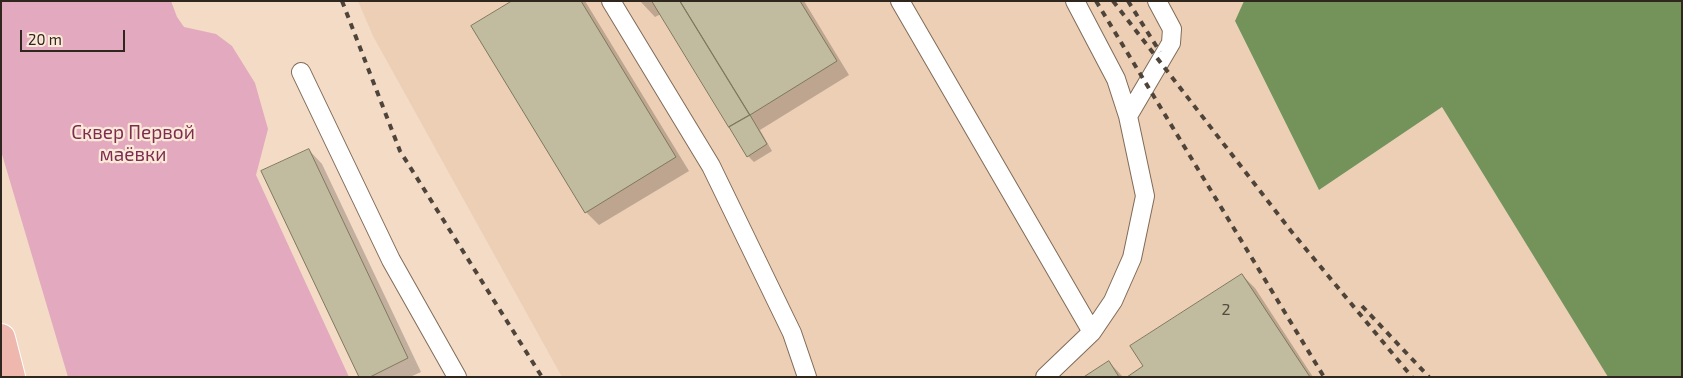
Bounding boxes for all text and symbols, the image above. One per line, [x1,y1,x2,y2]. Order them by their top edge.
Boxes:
scale bar [22,20,128,52]
text: 20 m [28,30,62,48]
park label: Сквер Первой маёвки [71,122,195,166]
house number: 2 [1222,300,1230,320]

